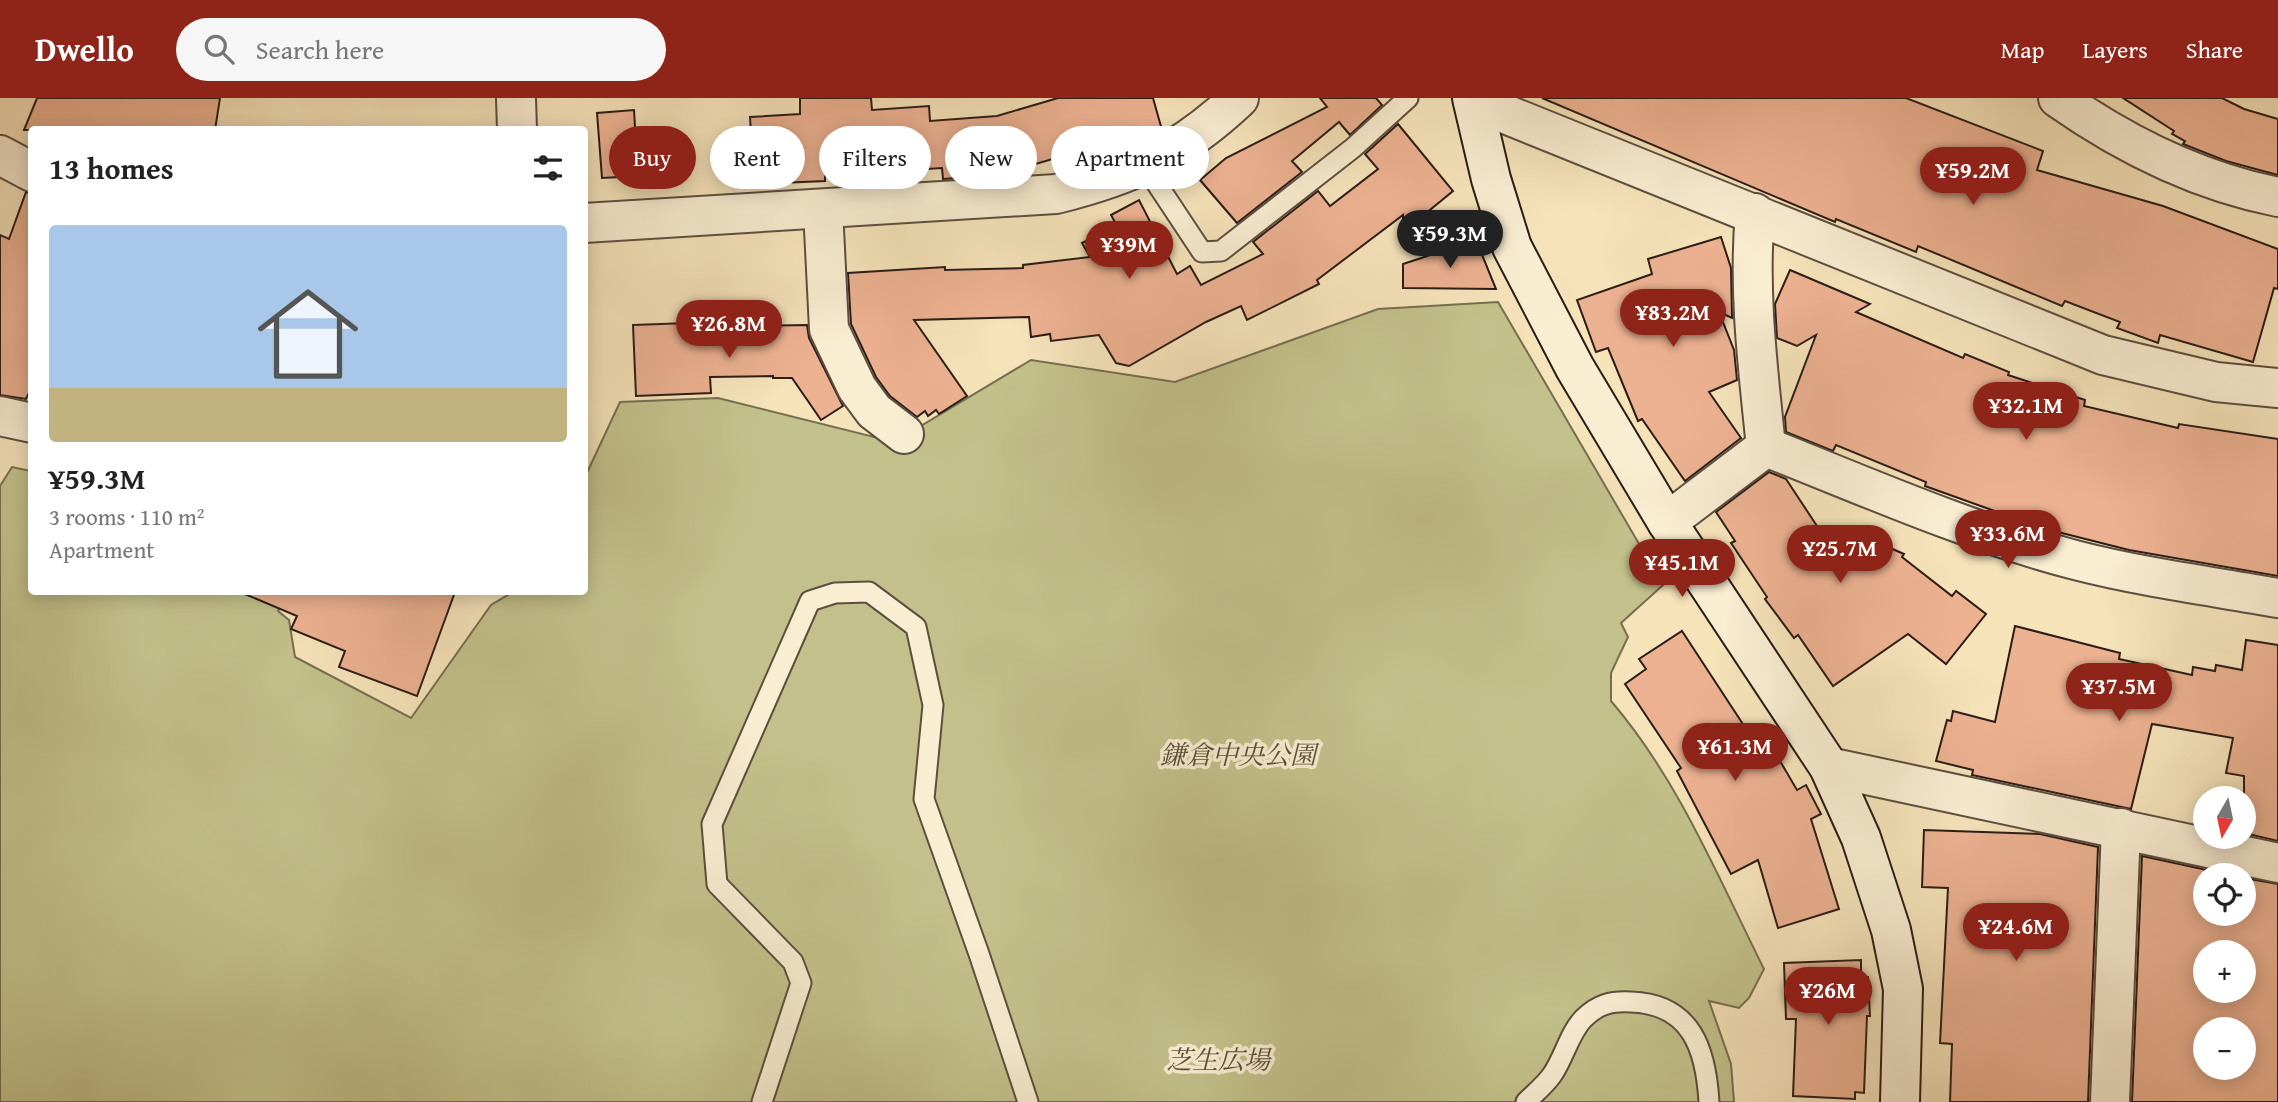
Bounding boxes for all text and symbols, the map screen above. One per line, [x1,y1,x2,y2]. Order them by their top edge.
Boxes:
search box [176,18,666,81]
text: Dwello [35,25,134,73]
icon: search [200,30,238,68]
text: Search here [256,30,384,69]
text: Map [2001,32,2044,67]
text: Layers [2082,32,2148,67]
text: Share [2186,32,2243,67]
chip: Buy [609,126,696,189]
chip: Rent [710,126,805,189]
chip: Filters [819,126,931,189]
chip: New [945,126,1037,189]
chip: Apartment [1051,126,1209,189]
text: 13 homes [49,146,174,190]
pin: ¥59.2M [1916,148,2030,207]
icon: filters [529,149,567,187]
text: ¥59.2M [1936,153,2010,186]
pin: ¥59.3M [1393,211,1507,270]
text: ¥59.3M [1413,216,1487,249]
pin: ¥39M [1088,222,1170,281]
text: ¥39M [1101,227,1157,260]
icon: home [245,271,371,397]
pin: ¥83.2M [1616,289,1730,349]
text: ¥83.2M [1636,295,1710,328]
pin: ¥26.8M [672,300,786,360]
text: ¥26.8M [692,306,766,339]
pin: ¥32.1M [1969,382,2083,442]
text: ¥32.1M [1989,388,2063,421]
text: ¥59.3M [49,456,145,500]
text: 3 rooms · 110 m² [49,500,204,533]
pin: ¥33.6M [1951,510,2065,570]
text: ¥33.6M [1971,516,2045,549]
pin: ¥25.7M [1783,526,1897,585]
text: ¥25.7M [1803,531,1877,564]
text: Apartment [49,533,154,566]
pin: ¥45.1M [1625,540,1739,599]
text: ¥45.1M [1645,545,1719,578]
pin: ¥37.5M [2062,664,2176,723]
text: ¥37.5M [2082,669,2156,702]
pin: ¥61.3M [1678,724,1792,783]
text: ¥61.3M [1698,729,1772,762]
park label: 鎌倉中央公園 [1160,735,1320,774]
north arrow [2193,786,2256,849]
map controls [2193,786,2256,1080]
button: locate [2193,863,2256,926]
pin: ¥24.6M [1959,904,2073,963]
text: ¥24.6M [1979,909,2053,942]
button: + [2193,940,2256,1003]
pin: ¥26M [1787,968,1869,1027]
text: ¥26M [1800,973,1856,1006]
button: − [2193,1017,2256,1080]
park label: 芝生広場 [1166,1040,1272,1079]

